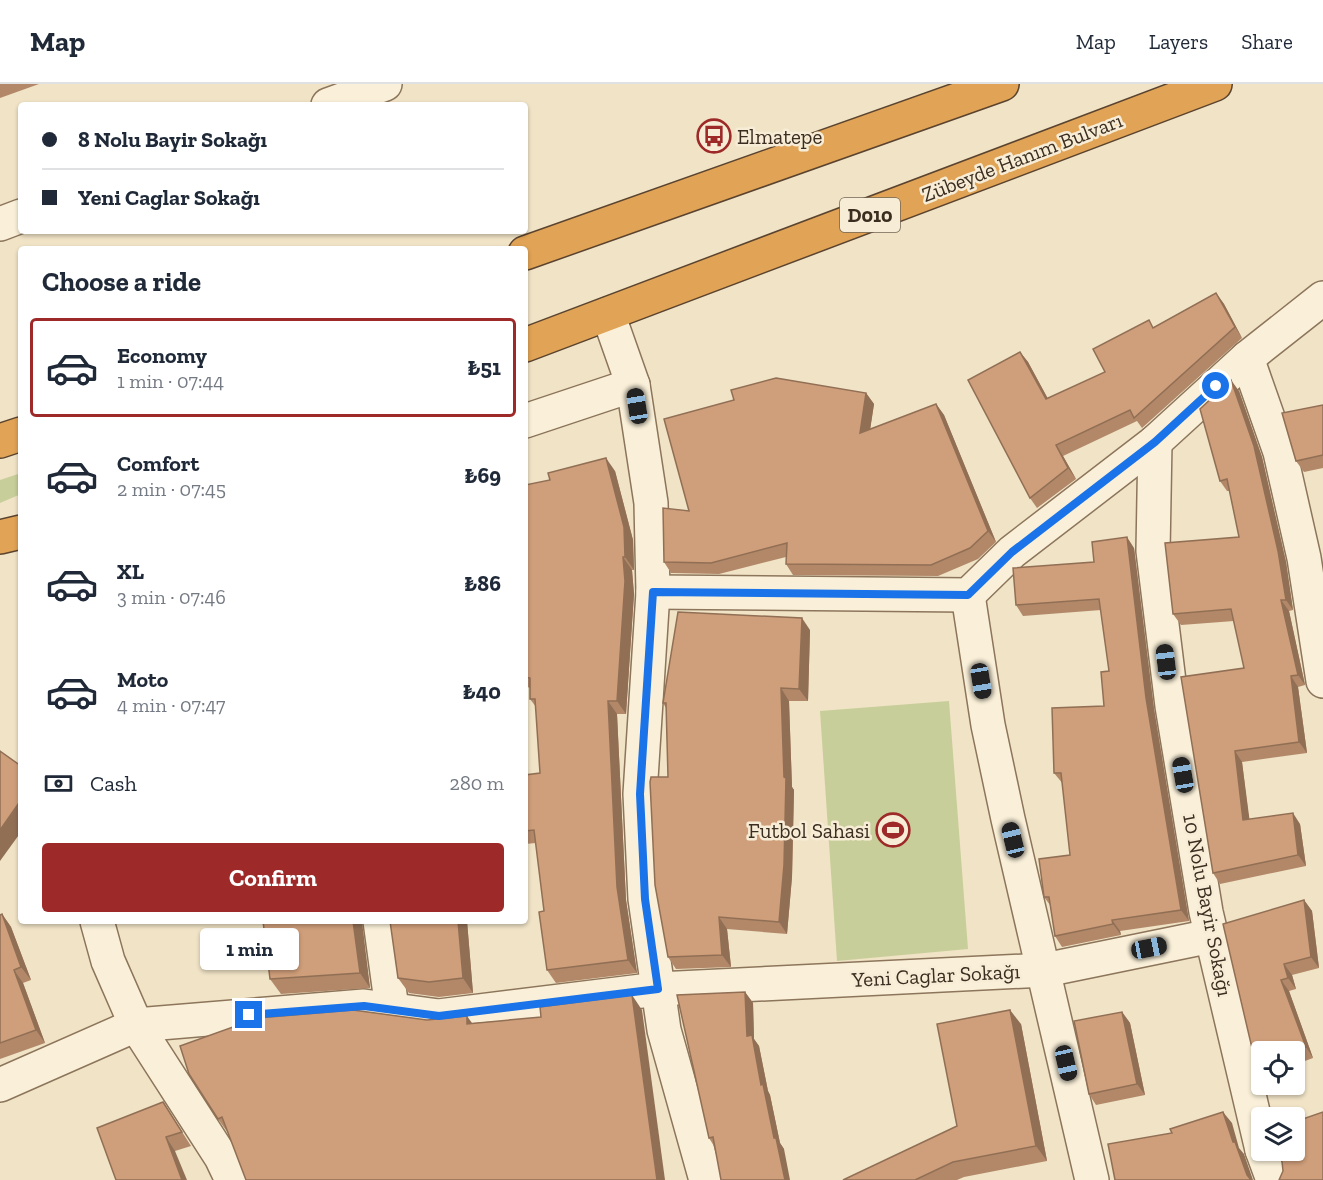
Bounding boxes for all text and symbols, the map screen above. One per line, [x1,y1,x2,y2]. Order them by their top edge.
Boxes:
text: Map [30,25,85,58]
text: Map [1076,29,1116,54]
text: Layers [1149,29,1208,54]
text: Share [1241,29,1293,54]
street label: Zübeyde Hanım Bulvarı [918,107,1126,207]
bus stop icon: Elmatepe [696,118,732,154]
place label: Elmatepe [737,124,822,149]
text: 8 Nolu Bayir Sokağı [78,126,267,153]
text: Yeni Caglar Sokağı [78,184,260,211]
road number: D010 [840,198,900,232]
text: Choose a ride [42,266,201,298]
icon: car [45,341,99,395]
text: Economy [117,342,207,369]
text: ₺51 [467,354,501,381]
text: 1 min · 07:44 [117,369,224,393]
route start [1202,372,1229,399]
car [625,387,649,425]
icon: car [45,449,99,503]
text: Comfort [117,450,199,477]
text: ₺69 [464,462,501,489]
text: 2 min · 07:45 [117,477,226,501]
icon: car [45,557,99,611]
text: XL [117,558,144,585]
text: ₺86 [464,570,501,597]
text: 3 min · 07:46 [117,585,226,609]
car [1155,643,1177,681]
car [969,662,993,700]
icon: car [45,665,99,719]
text: Moto [117,666,168,693]
text: ₺40 [462,678,501,705]
text: 4 min · 07:47 [117,693,225,717]
car [1171,756,1195,794]
icon: cash [42,767,75,800]
text: Cash [90,770,137,797]
text: 280 m [450,771,504,795]
sports icon: Futbol Sahasi [875,812,911,848]
street label: 10 Nolu Bayir Sokağı [1178,812,1238,999]
place label: Futbol Sahasi [748,818,870,843]
car [1000,820,1026,860]
button: Confirm [42,843,504,912]
callout: 1 min [200,928,298,970]
car [1130,936,1168,960]
text: 1 min [226,937,273,961]
street label: Yeni Caglar Sokağı [850,958,1021,992]
route end [235,1001,262,1028]
map controls [1251,1041,1305,1161]
button: locate [1251,1041,1305,1095]
car [1053,1043,1079,1083]
button: layers [1251,1107,1305,1161]

